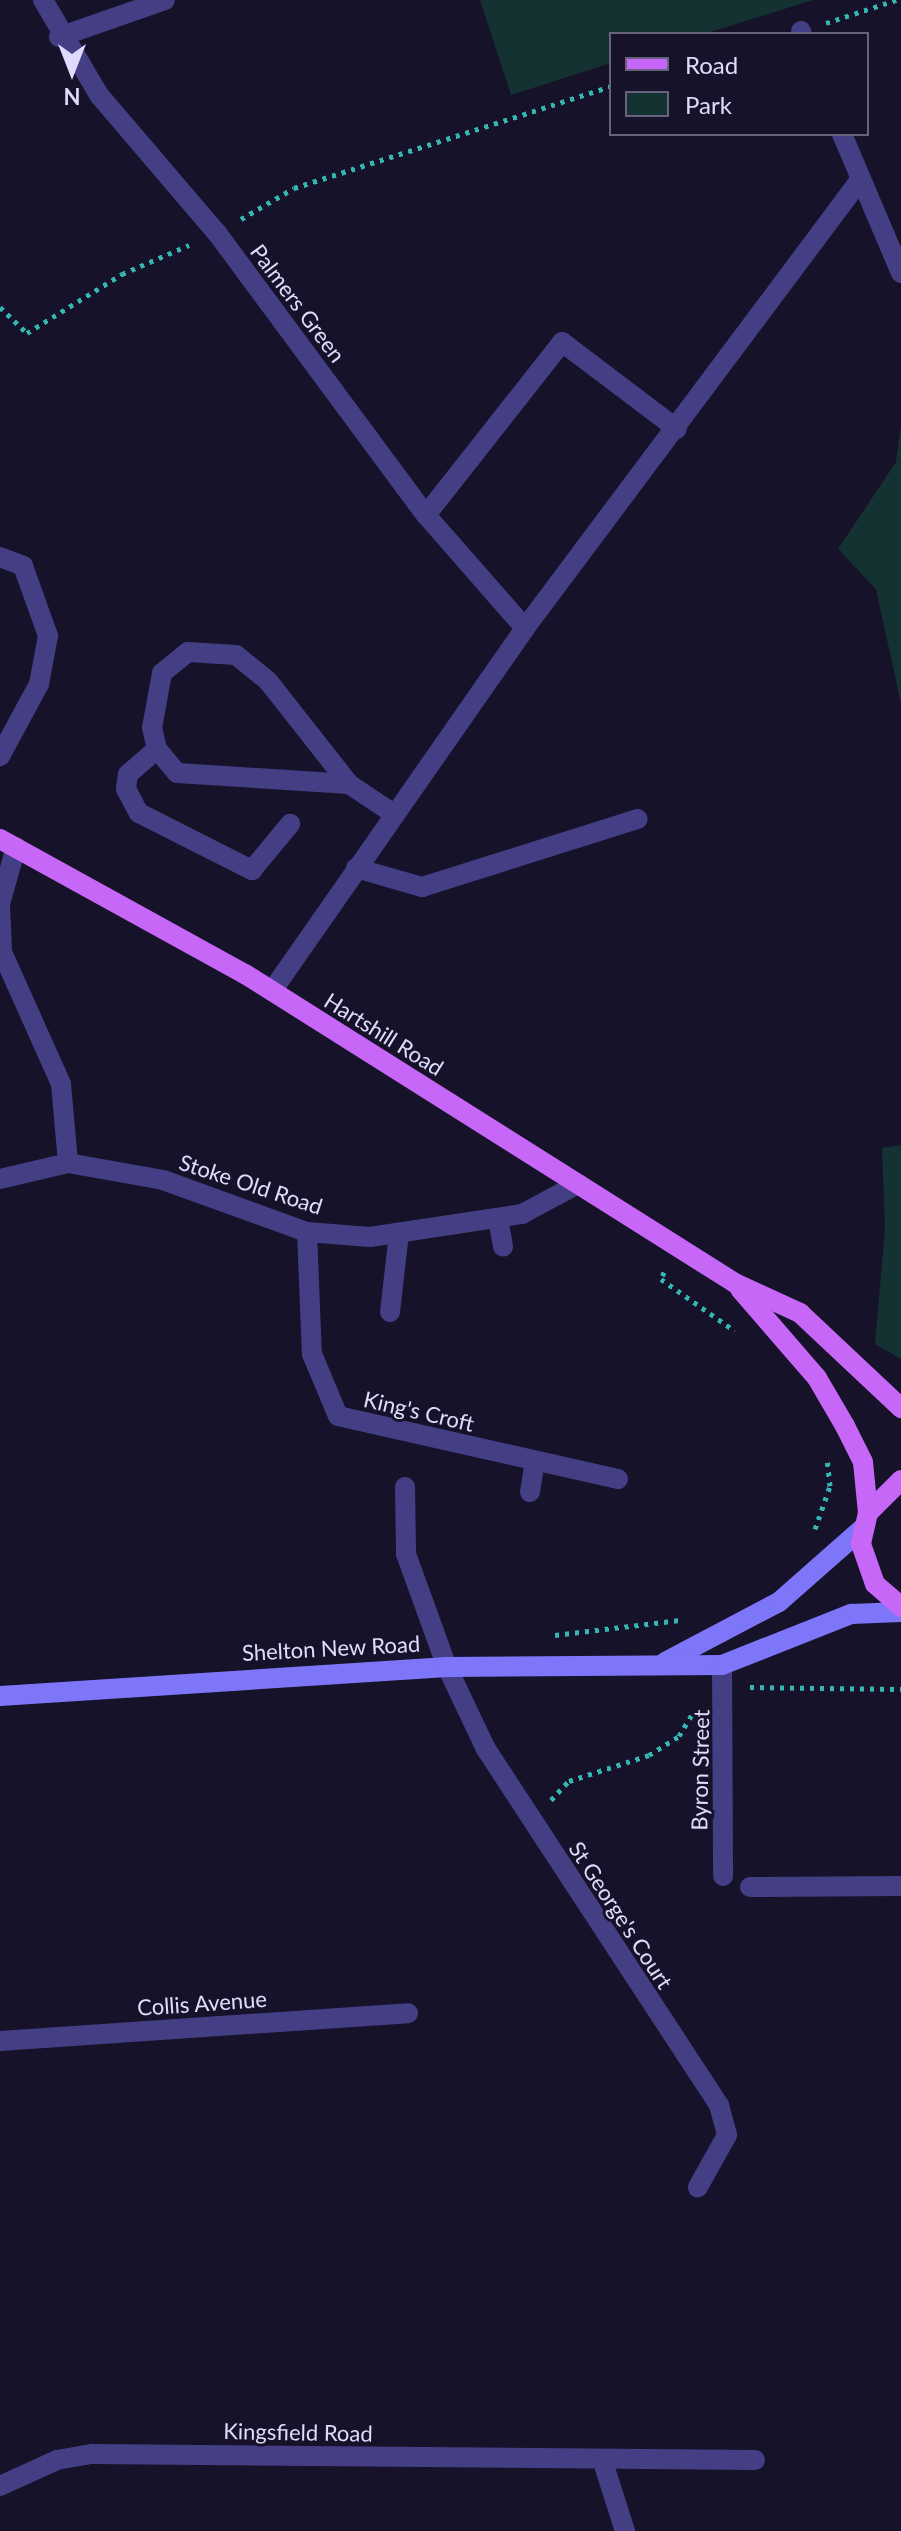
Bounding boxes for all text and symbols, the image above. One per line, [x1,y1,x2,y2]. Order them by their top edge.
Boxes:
north arrow [32,32,112,112]
legend [609,32,869,136]
text: Road [685,50,738,79]
text: N [64,83,80,110]
text: Park [685,90,732,119]
street label: Palmers Green [245,239,351,367]
street label: Hartshill Road [320,987,448,1081]
street label: Stoke Old Road [176,1148,326,1220]
street label: King's Croft [361,1385,477,1437]
street label: Shelton New Road [241,1630,421,1666]
street label: Byron Street [686,1709,714,1831]
street label: St George's Court [564,1837,678,1993]
street label: Collis Avenue [136,1985,268,2021]
street label: Kingsfield Road [223,2417,373,2447]

